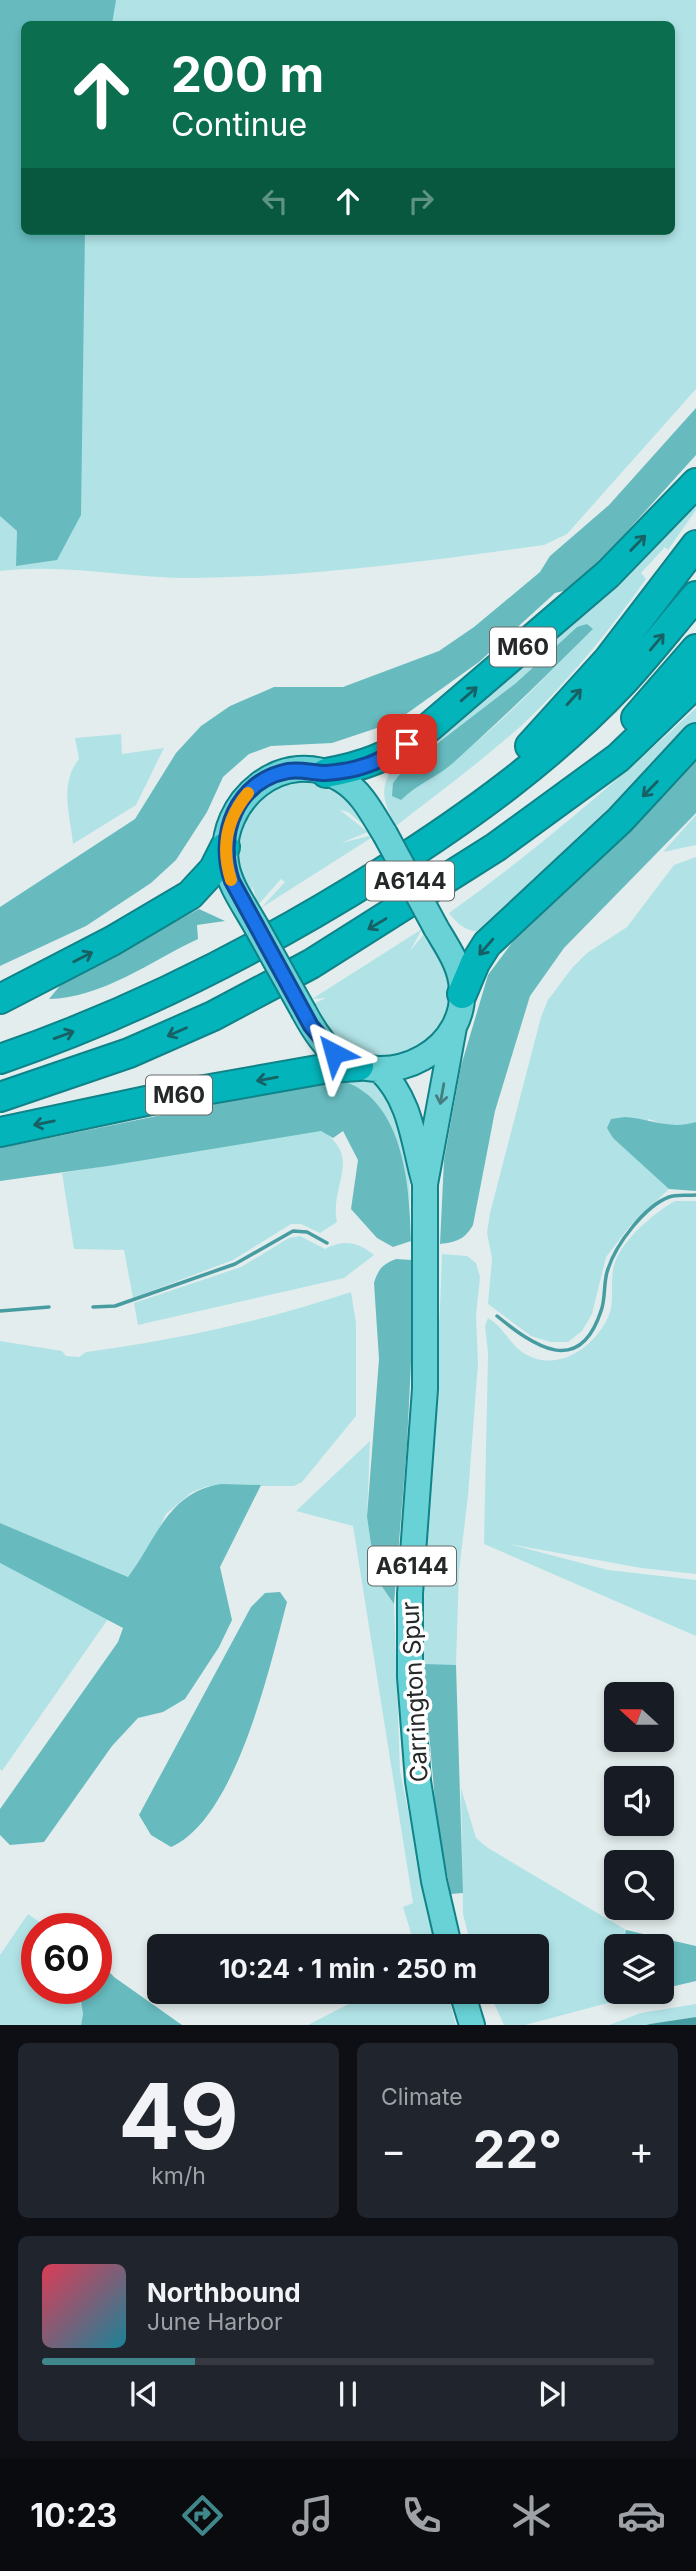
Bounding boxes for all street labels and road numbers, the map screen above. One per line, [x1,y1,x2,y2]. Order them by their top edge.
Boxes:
road number: M60 [490,628,556,666]
road number: A6144 [366,862,454,900]
road number: M60 [146,1076,212,1114]
road number: A6144 [368,1546,456,1586]
street label: Carrington Spur [395,1601,434,1783]

